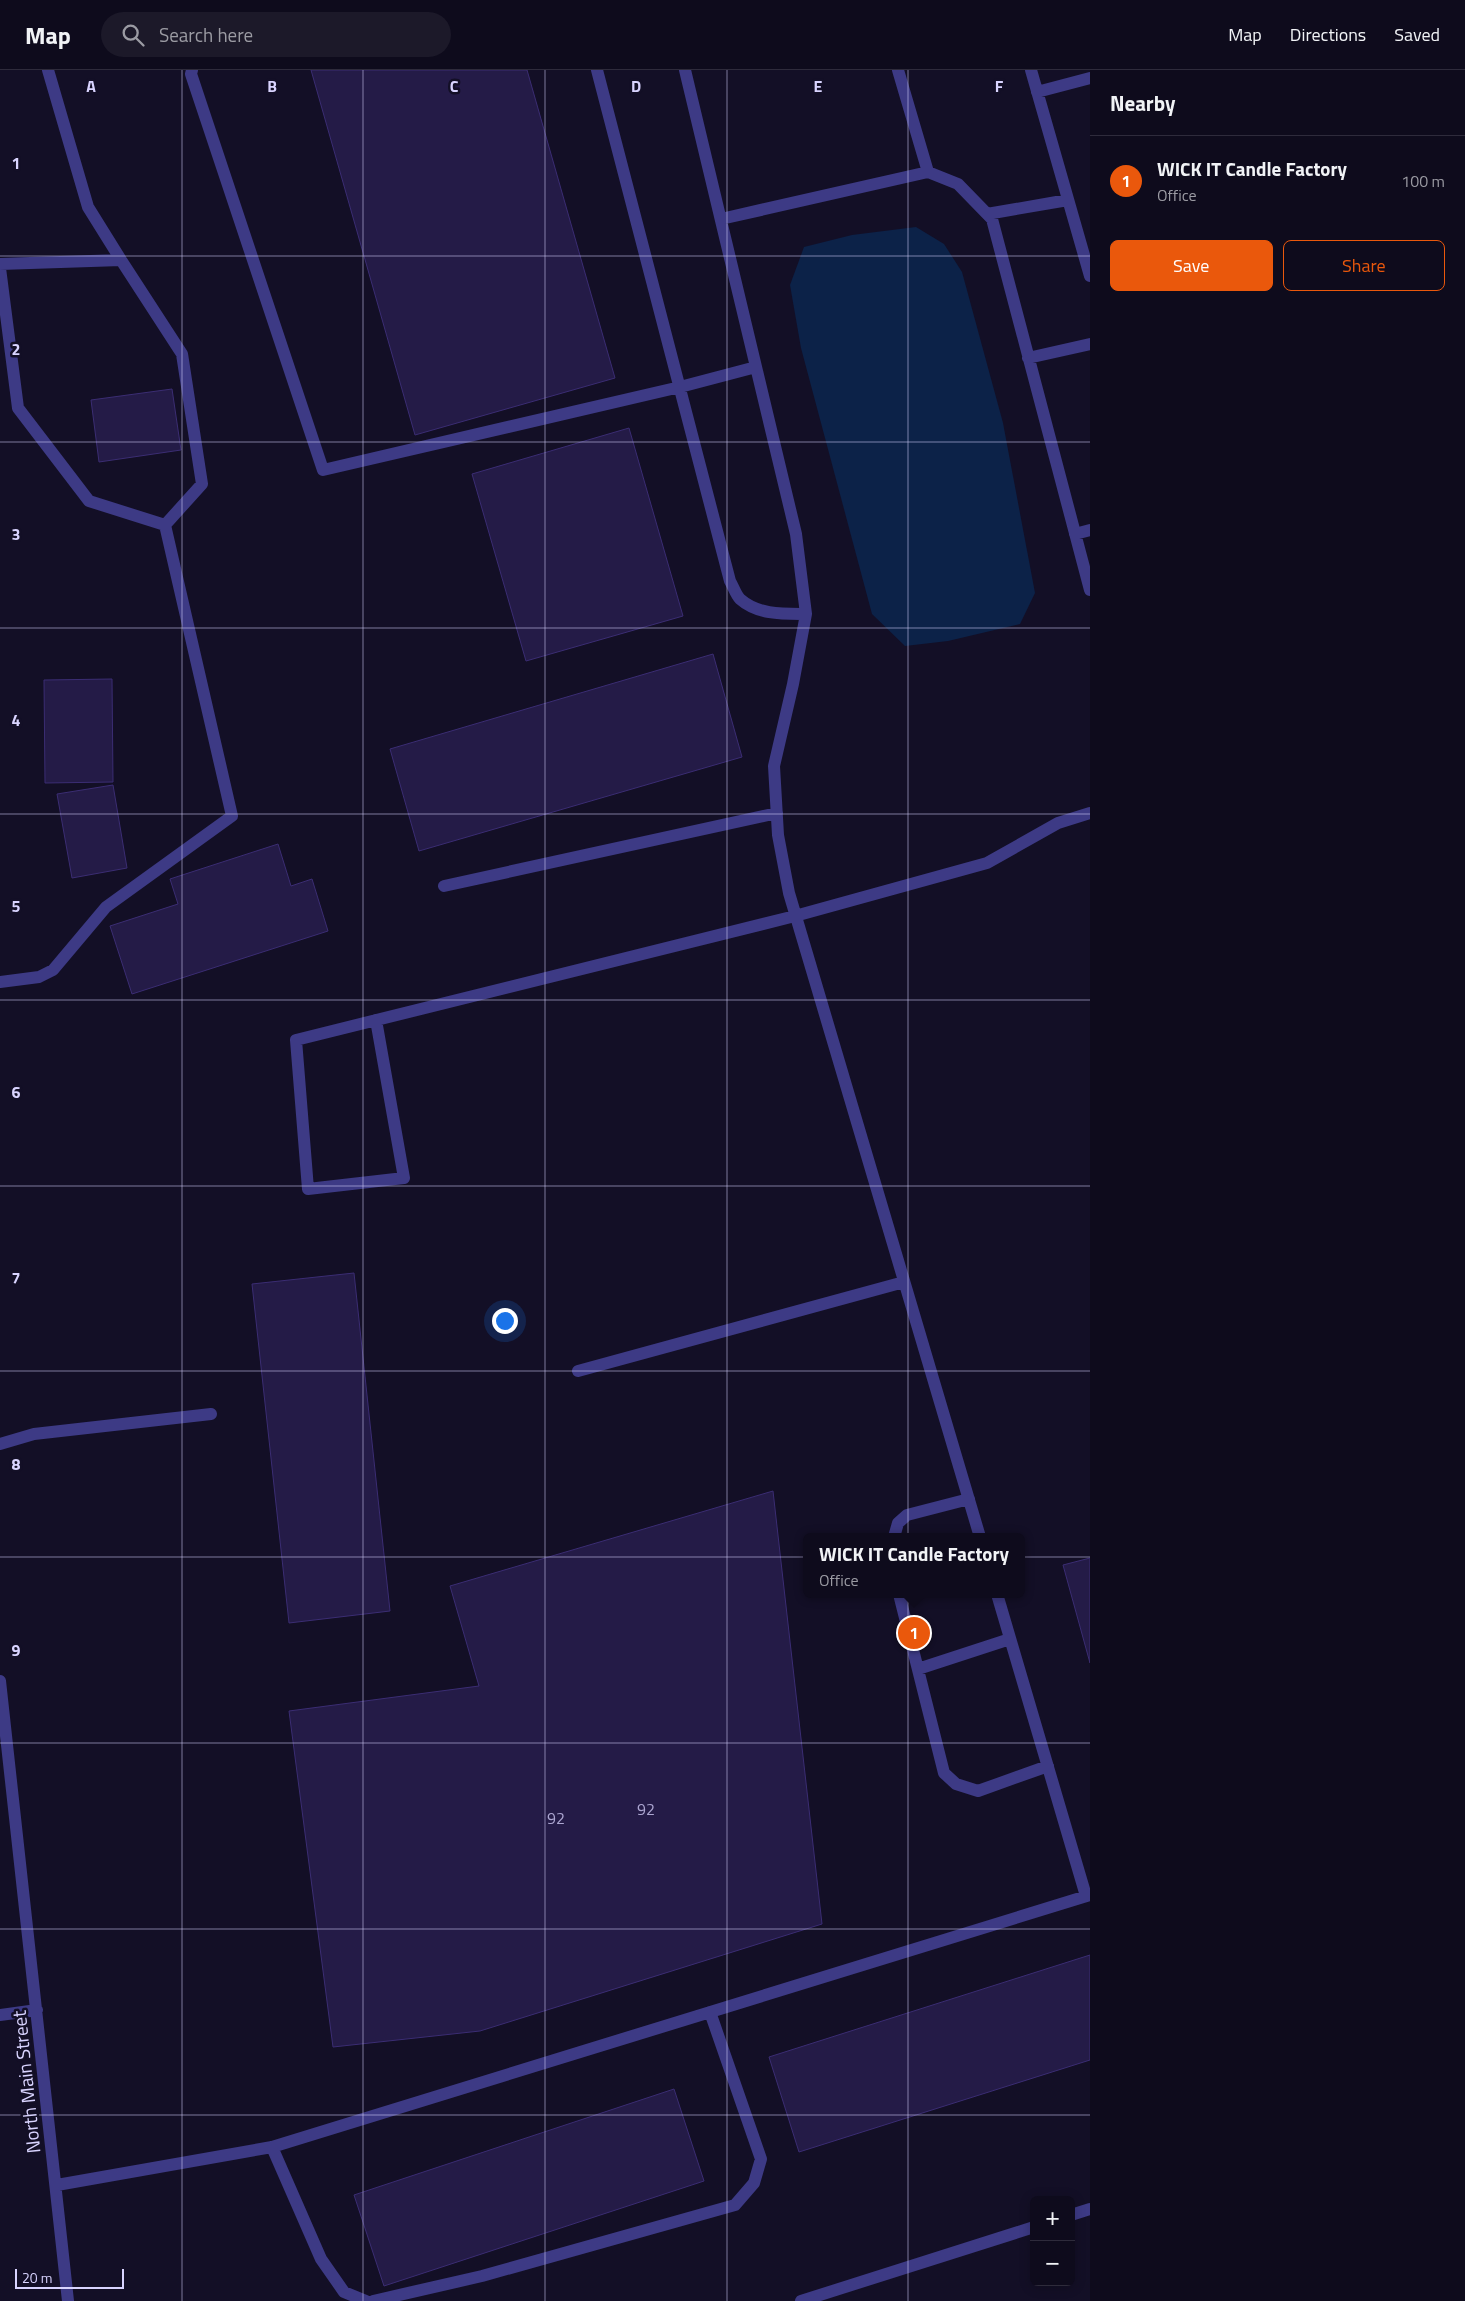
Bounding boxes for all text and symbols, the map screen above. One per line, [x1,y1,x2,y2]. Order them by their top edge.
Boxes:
search box [101,12,451,57]
text: Map [25,17,71,53]
text: Search here [159,20,253,49]
icon: search [119,21,147,49]
text: Map [1228,21,1262,48]
text: Directions [1290,21,1366,48]
text: Saved [1394,21,1440,48]
text: A [86,74,96,98]
text: B [267,74,277,98]
text: C [450,74,459,98]
text: D [631,74,641,98]
text: E [814,74,823,98]
text: F [995,74,1004,98]
text: Nearby [1110,87,1175,119]
text: 1 [12,151,20,175]
text: WICK IT Candle Factory [1157,154,1347,183]
text: 1 [1122,169,1130,193]
text: 100 m [1401,169,1445,193]
text: Office [1157,183,1197,207]
button: Save [1110,240,1273,291]
button: Share [1283,240,1445,291]
text: 2 [12,337,20,361]
text: 3 [12,522,20,546]
text: 4 [12,708,21,732]
text: 5 [12,894,21,918]
text: 6 [12,1080,21,1104]
text: 7 [12,1266,20,1290]
your location [492,1308,518,1334]
text: 8 [12,1452,21,1476]
popup [803,1533,1025,1598]
text: WICK IT Candle Factory [819,1539,1009,1568]
text: Office [819,1568,859,1592]
pin: 1 [898,1614,930,1652]
text: 9 [12,1638,21,1662]
house number: 92 [637,1797,655,1821]
house number: 92 [547,1806,565,1830]
street label: North Main Street [4,2009,47,2155]
map controls [1030,2196,1075,2286]
button: + [1030,2196,1075,2241]
button: − [1030,2241,1075,2286]
scale bar [15,2266,124,2289]
text: 20 m [22,2267,52,2288]

